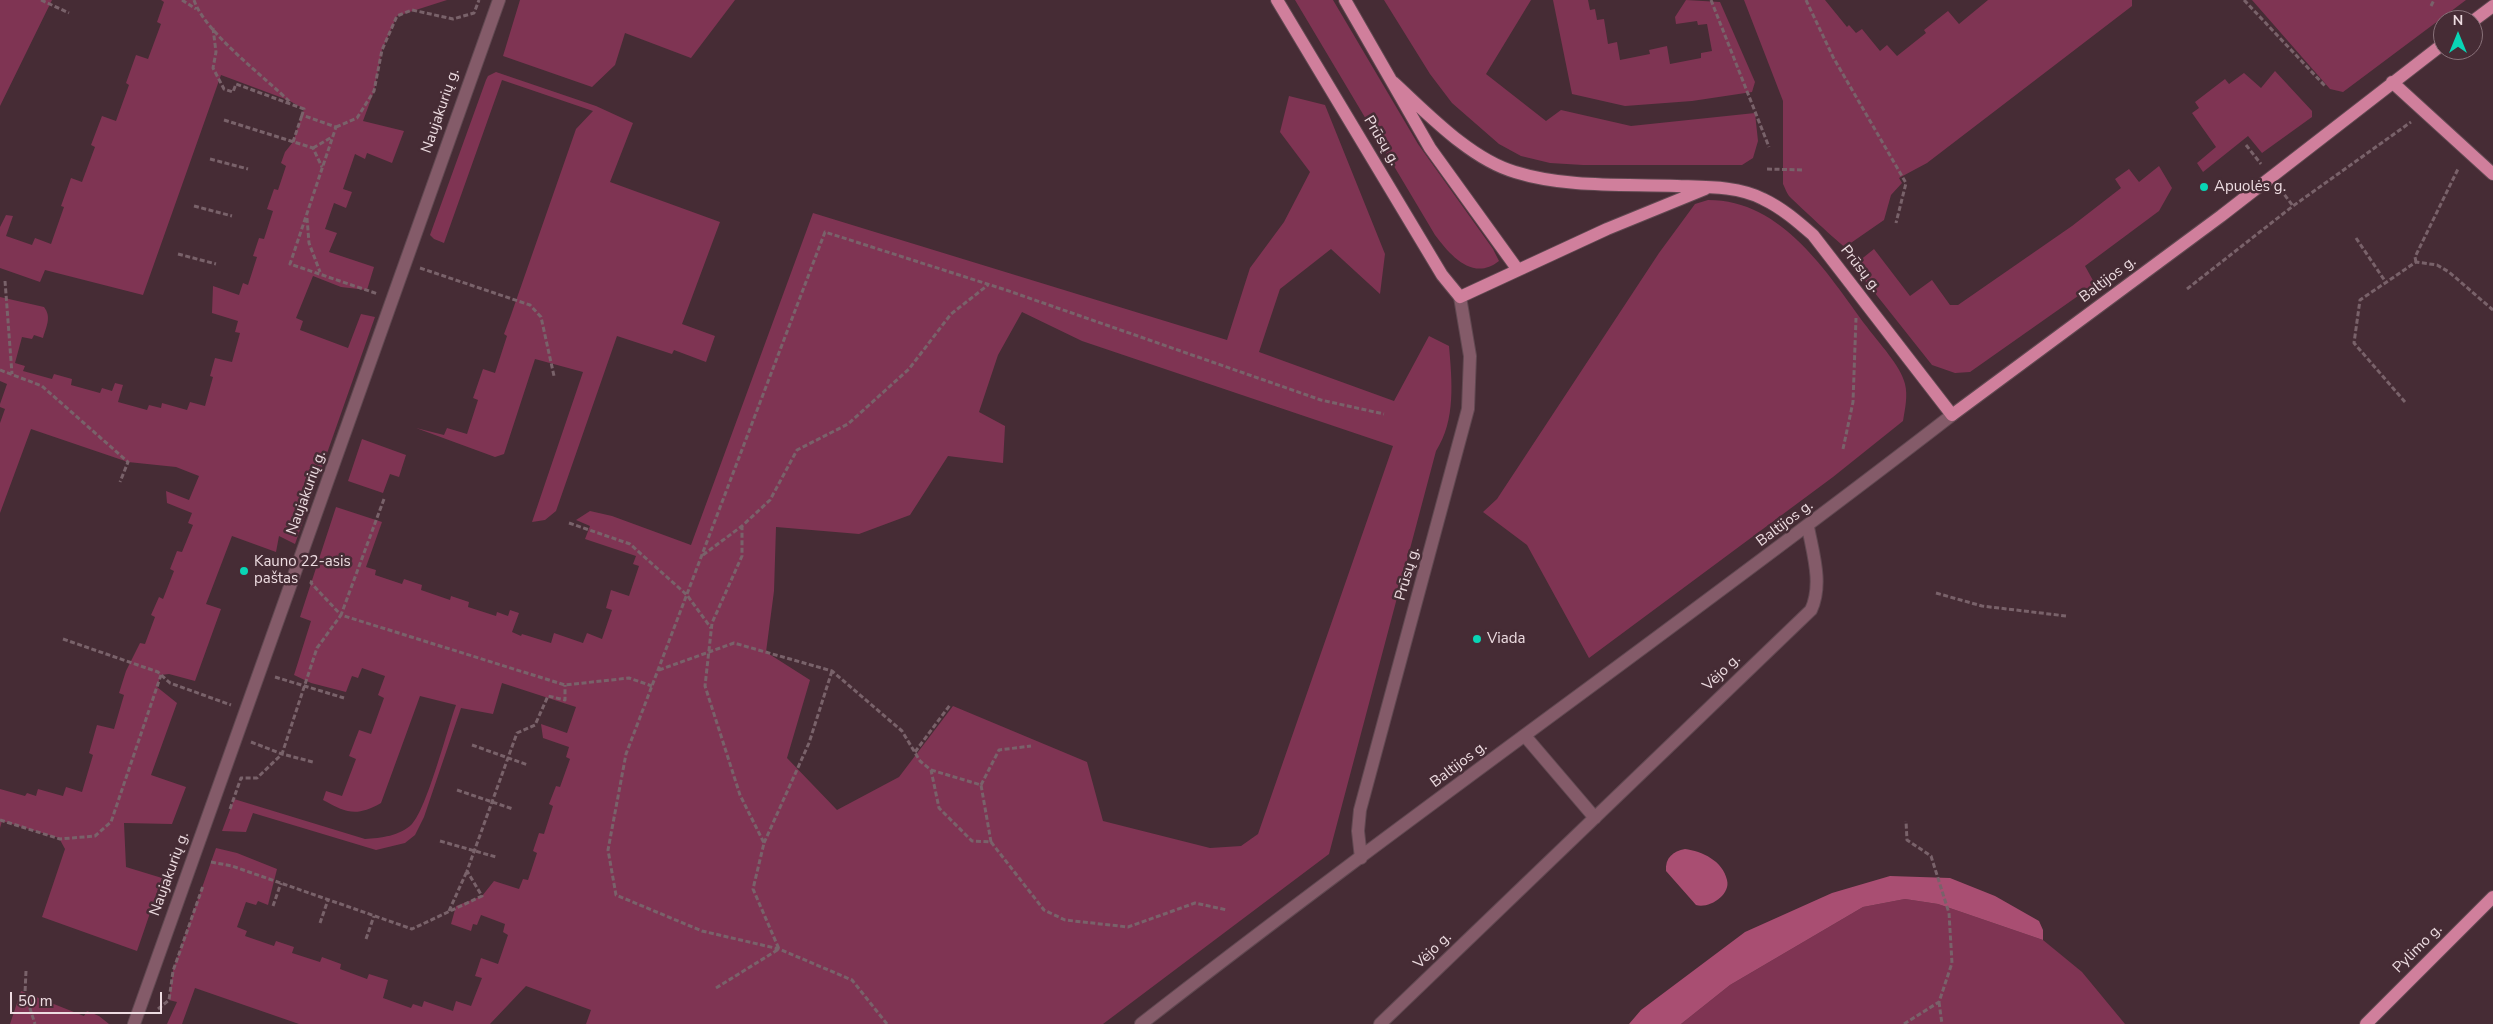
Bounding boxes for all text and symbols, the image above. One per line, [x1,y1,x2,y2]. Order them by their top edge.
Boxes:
north arrow [2433,10,2483,60]
text: N [2453,11,2463,30]
street label: Naujakurių g. [418,66,464,156]
street label: Prūsų g. [1359,113,1403,169]
place label: Apuolės g. [2214,178,2286,196]
marker: Apuolės g. [2198,181,2210,193]
street label: Prūsų g. [1836,242,1884,296]
street label: Baltijos g. [2076,253,2140,307]
street label: Naujakurių g. [283,448,331,538]
street label: Baltijos g. [1753,497,1817,551]
street label: Prūsų g. [1392,545,1424,603]
place label: Kauno 22-asis paštas [254,553,351,588]
marker: Kauno 22-asis paštas [238,565,250,577]
place label: Viada [1487,630,1525,648]
marker: Viada [1471,633,1483,645]
street label: Vėjo g. [1699,651,1745,695]
street label: Baltijos g. [1427,738,1491,792]
street label: Naujakurių g. [146,829,194,919]
street label: Pylimo g. [2390,921,2446,977]
street label: Vėjo g. [1410,929,1456,973]
scale bar [12,982,165,1014]
text: 50 m [18,991,53,1011]

